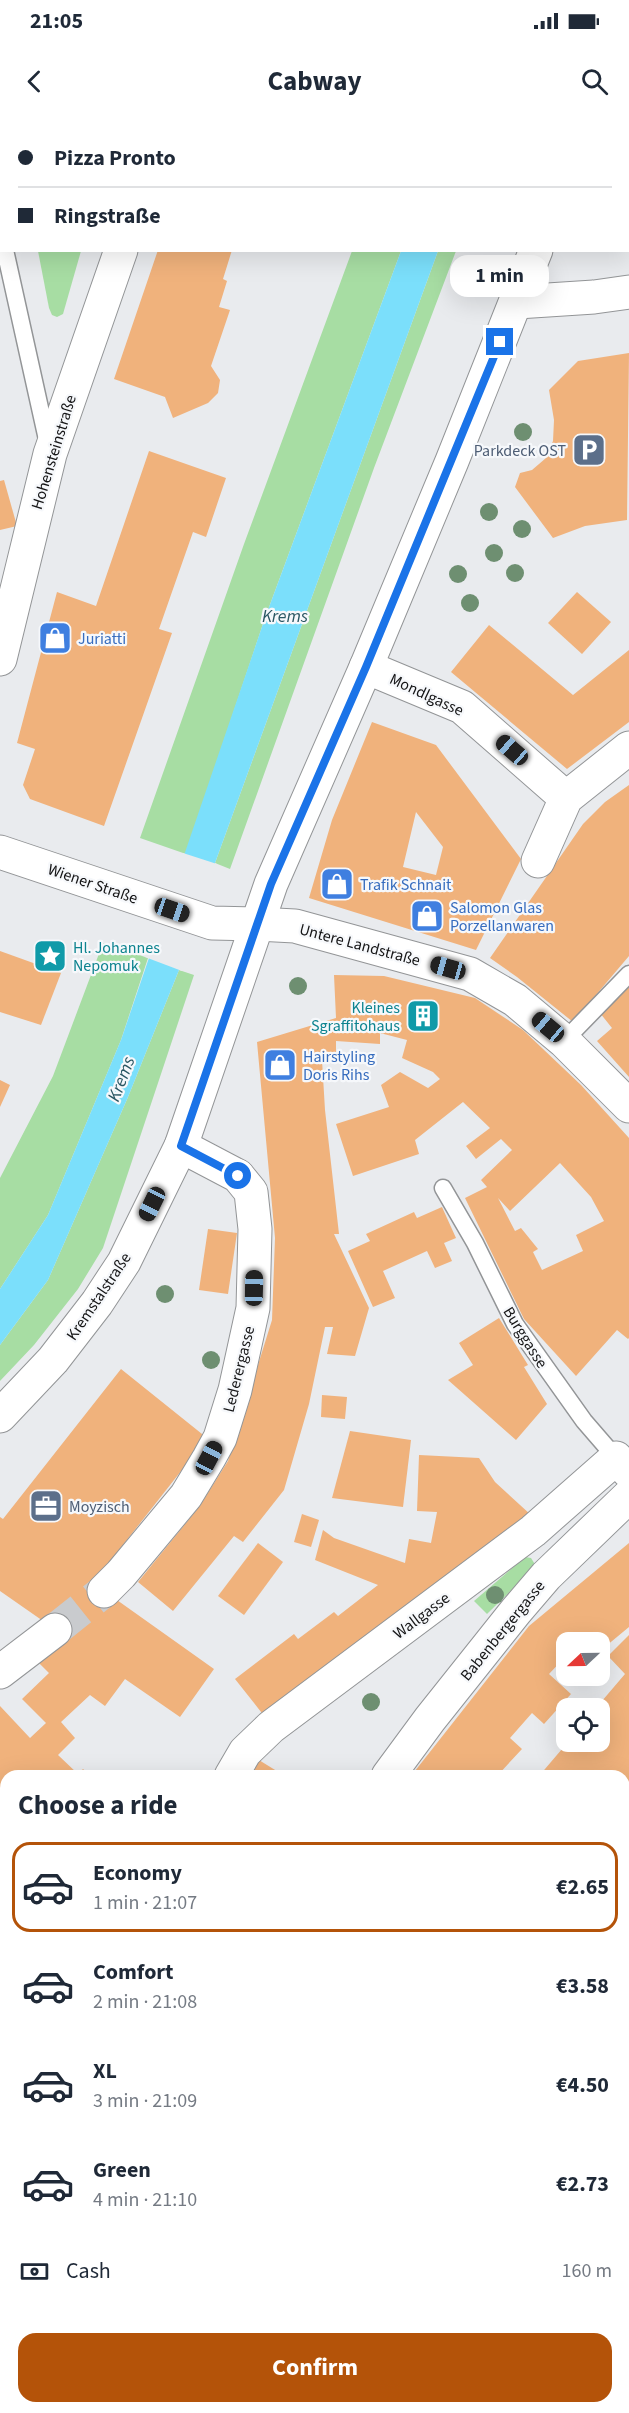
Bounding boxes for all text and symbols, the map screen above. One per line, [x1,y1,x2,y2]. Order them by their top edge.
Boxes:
text: 21:05 [30,5,83,37]
text: Cabway [267,62,362,101]
icon: back [18,65,51,98]
icon: search [578,65,611,98]
text: Pizza Pronto [54,142,176,174]
text: Ringstraße [54,200,161,232]
callout: 1 min [450,255,550,297]
text: 1 min [475,262,524,290]
route end [486,328,513,355]
street label: Hohensteinstraße [26,392,82,512]
parking icon: Parkdeck OST [571,432,607,468]
place label: Parkdeck OST [474,440,566,462]
water label: Krems [262,604,308,629]
shop icon: Juriatti [37,620,73,656]
place label: Juriatti [78,628,126,650]
street label: Mondlgasse [386,668,467,722]
car [493,731,531,769]
street label: Wiener Straße [45,858,141,910]
shop icon: Trafik Schnait [319,866,355,902]
place label: Trafik Schnait [360,874,452,896]
car [152,896,192,924]
place label: Salomon Glas Porzellanwaren [450,897,554,937]
shop icon: Salomon Glas Porzellanwaren [409,898,445,934]
street label: Untere Landstraße [297,918,423,972]
place label: Hl. Johannes Nepomuk [73,937,160,977]
place icon: Hl. Johannes Nepomuk [32,938,68,974]
car [428,954,468,982]
place label: Kleines Sgraffitohaus [311,997,400,1037]
building icon: Kleines Sgraffitohaus [405,998,441,1034]
car [528,1009,568,1045]
place label: Hairstyling Doris Rihs [303,1046,375,1086]
shop icon: Hairstyling Doris Rihs [262,1047,298,1083]
water label: Krems [102,1053,141,1105]
route start [224,1162,251,1189]
car [136,1184,168,1224]
street label: Kremstalstraße [61,1248,136,1345]
car [245,1270,263,1306]
street label: Burggasse [498,1303,553,1373]
street label: Lederergasse [218,1324,260,1415]
car [193,1438,225,1478]
office icon: Moyzisch [28,1488,64,1524]
place label: Moyzisch [69,1496,130,1518]
street label: Babenbergergasse [455,1576,550,1686]
street label: Wallgasse [389,1587,455,1644]
north arrow [556,1632,610,1686]
map controls [556,1632,610,1752]
button: locate [556,1698,610,1752]
text: Choose a ride [18,1786,178,1825]
text: Economy [93,1857,182,1889]
icon: car [21,1860,75,1914]
text: €2.65 [556,1871,609,1903]
text: 1 min · 21:07 [93,1889,197,1917]
text: Comfort [93,1956,174,1988]
icon: car [21,1959,75,2013]
text: €3.58 [556,1970,609,2002]
text: 2 min · 21:08 [93,1988,197,2016]
text: XL [93,2055,117,2087]
icon: car [21,2058,75,2112]
text: €4.50 [556,2069,609,2101]
text: 3 min · 21:09 [93,2087,197,2115]
text: Green [93,2154,151,2186]
icon: car [21,2157,75,2211]
text: €2.73 [556,2168,609,2200]
text: 4 min · 21:10 [93,2186,197,2214]
icon: cash [18,2255,51,2288]
text: Cash [66,2255,111,2287]
text: 160 m [562,2257,612,2285]
button: Confirm [18,2333,612,2402]

